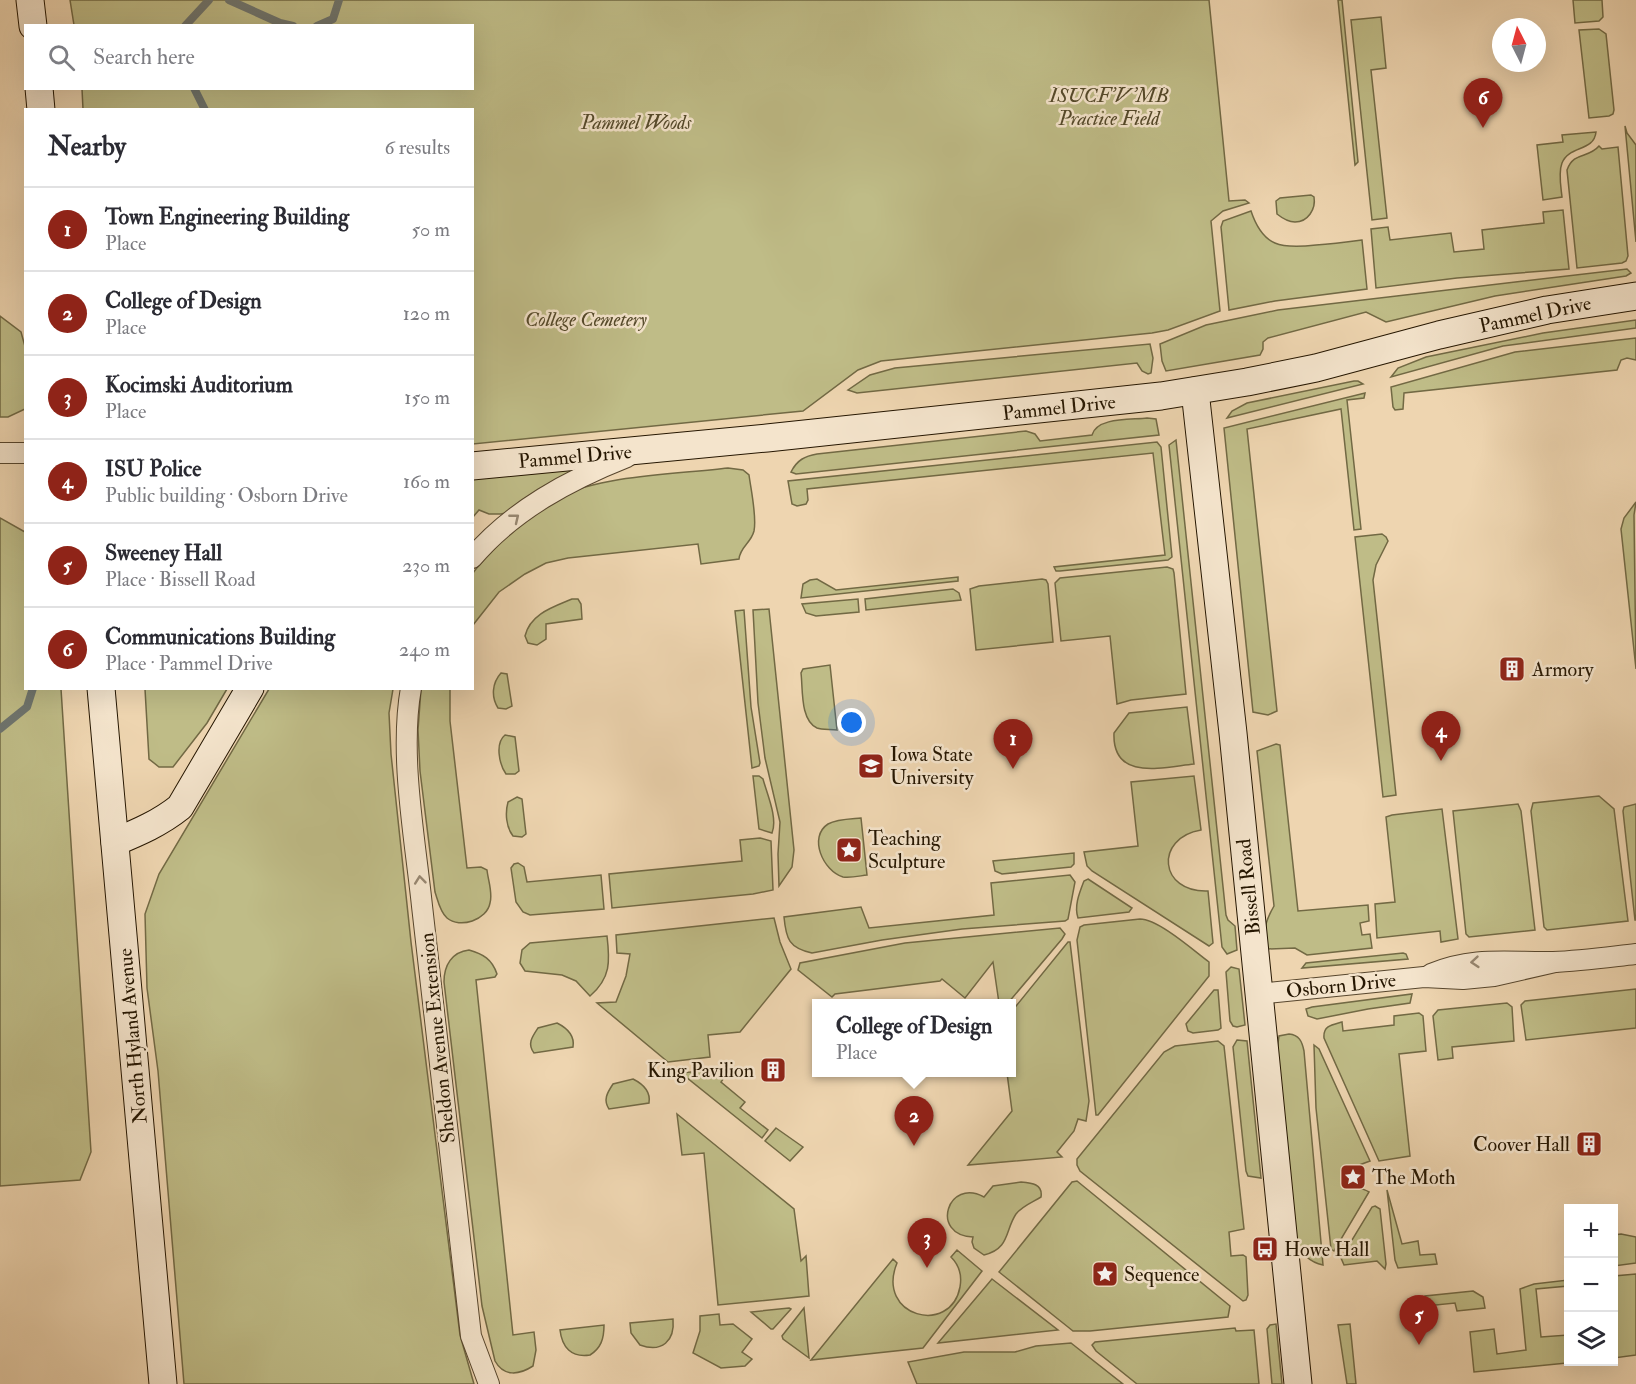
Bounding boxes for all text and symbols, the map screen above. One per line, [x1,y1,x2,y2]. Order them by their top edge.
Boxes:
north arrow [1492,18,1546,72]
search box [24,24,474,90]
icon: search [45,41,78,74]
text: Search here [93,43,195,71]
pin: 6 [1464,78,1502,128]
park label: ISUCF'V'MB Practice Field [1048,83,1169,131]
park label: Pammel Woods [580,110,692,135]
text: Nearby [48,131,126,163]
text: 6 results [384,135,450,160]
text: Town Engineering Building [105,203,349,231]
text: 1 [64,217,71,242]
text: 50 m [411,217,450,242]
text: Place [105,231,146,256]
text: College of Design [105,287,262,315]
street label: Pammel Drive [1477,290,1593,339]
text: 2 [62,301,73,326]
text: 120 m [403,301,450,326]
park label: College Cemetery [525,307,647,332]
text: Place [105,315,146,340]
text: Kocimski Auditorium [105,371,293,399]
text: 3 [64,385,71,410]
text: 150 m [404,385,450,410]
street label: Pammel Drive [1001,389,1117,426]
text: Place [105,399,146,424]
street label: Pammel Drive [517,439,633,474]
text: ISU Police [105,455,201,483]
text: 4 [62,469,73,494]
text: 160 m [403,469,450,494]
text: Public building · Osborn Drive [105,483,348,508]
one-way arrow [508,514,519,525]
text: Sweeney Hall [105,539,222,567]
text: 5 [63,553,72,578]
text: 230 m [402,553,450,578]
text: Place · Bissell Road [105,567,256,592]
text: Communications Building [105,623,335,651]
text: 6 [62,637,73,662]
text: 240 m [399,637,450,662]
text: Place · Pammel Drive [105,651,273,676]
building icon: Armory [1497,654,1527,684]
place label: Armory [1531,657,1595,682]
your location [837,708,866,737]
pin: 4 [1422,712,1460,761]
pin: 1 [994,720,1032,769]
place label: Iowa State University [890,742,975,790]
school or university icon: Iowa State University [856,751,886,781]
place label: Teaching Sculpture [868,826,945,875]
place icon: Teaching Sculpture [834,835,864,865]
street label: Bissell Road [1231,837,1266,936]
one-way arrow [414,875,427,884]
street label: Sheldon Avenue Extension [414,931,461,1144]
street label: North Hyland Avenue [112,947,153,1125]
one-way arrow [1471,955,1480,968]
street label: Osborn Drive [1285,967,1397,1004]
popup [812,999,1016,1077]
text: College of Design [836,1012,992,1040]
text: Place [836,1040,877,1065]
building icon: King Pavilion [758,1055,788,1085]
place label: King Pavilion [647,1058,754,1083]
pin: 2 [894,1096,934,1146]
building icon: Coover Hall [1574,1129,1604,1159]
place label: Coover Hall [1473,1132,1570,1157]
place icon: The Moth [1338,1162,1368,1192]
place label: The Moth [1372,1165,1456,1190]
map controls [1564,1204,1618,1366]
button: + [1564,1204,1618,1258]
pin: 3 [908,1218,946,1268]
bus stop icon: Howe Hall [1250,1234,1280,1264]
place label: Howe Hall [1284,1237,1369,1262]
button: − [1564,1258,1618,1312]
place icon: Sequence [1090,1259,1120,1289]
place label: Sequence [1124,1262,1199,1287]
pin: 5 [1400,1296,1438,1345]
button: layers [1564,1312,1618,1366]

